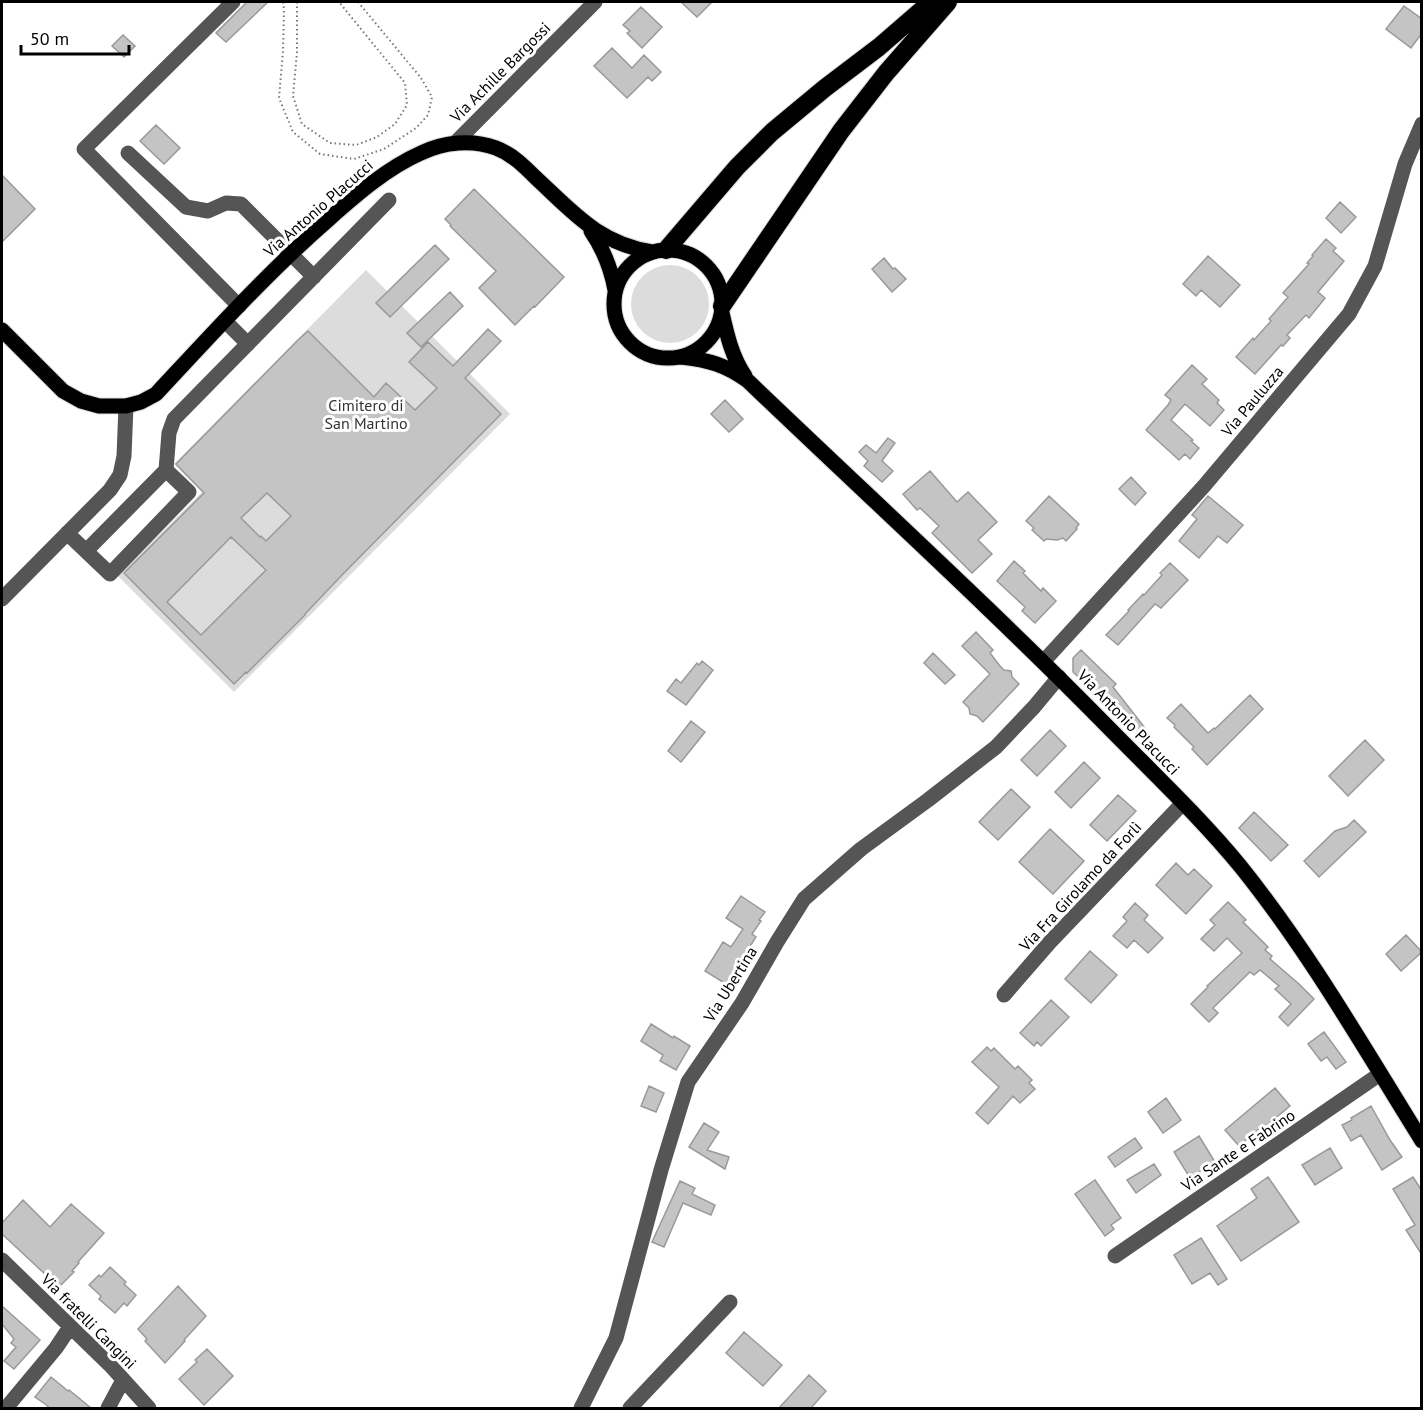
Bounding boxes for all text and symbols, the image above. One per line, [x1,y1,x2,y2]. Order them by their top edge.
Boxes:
scale bar [21,18,129,56]
street label: Via Achille Bargossi [445,18,554,127]
text: 50 m [30,27,69,50]
street label: Via Antonio Placucci [258,155,377,262]
street label: Via Pauluzza [1216,362,1287,441]
park label: Cimitero di San Martino [324,395,408,433]
street label: Via Antonio Placucci [1073,664,1184,779]
street label: Via Fra Girolamo da Forlì [1014,817,1145,956]
street label: Via Ubertina [698,943,761,1026]
street label: Via Sante e Fabrino [1177,1105,1299,1196]
street label: Via fratelli Cangini [36,1268,141,1373]

